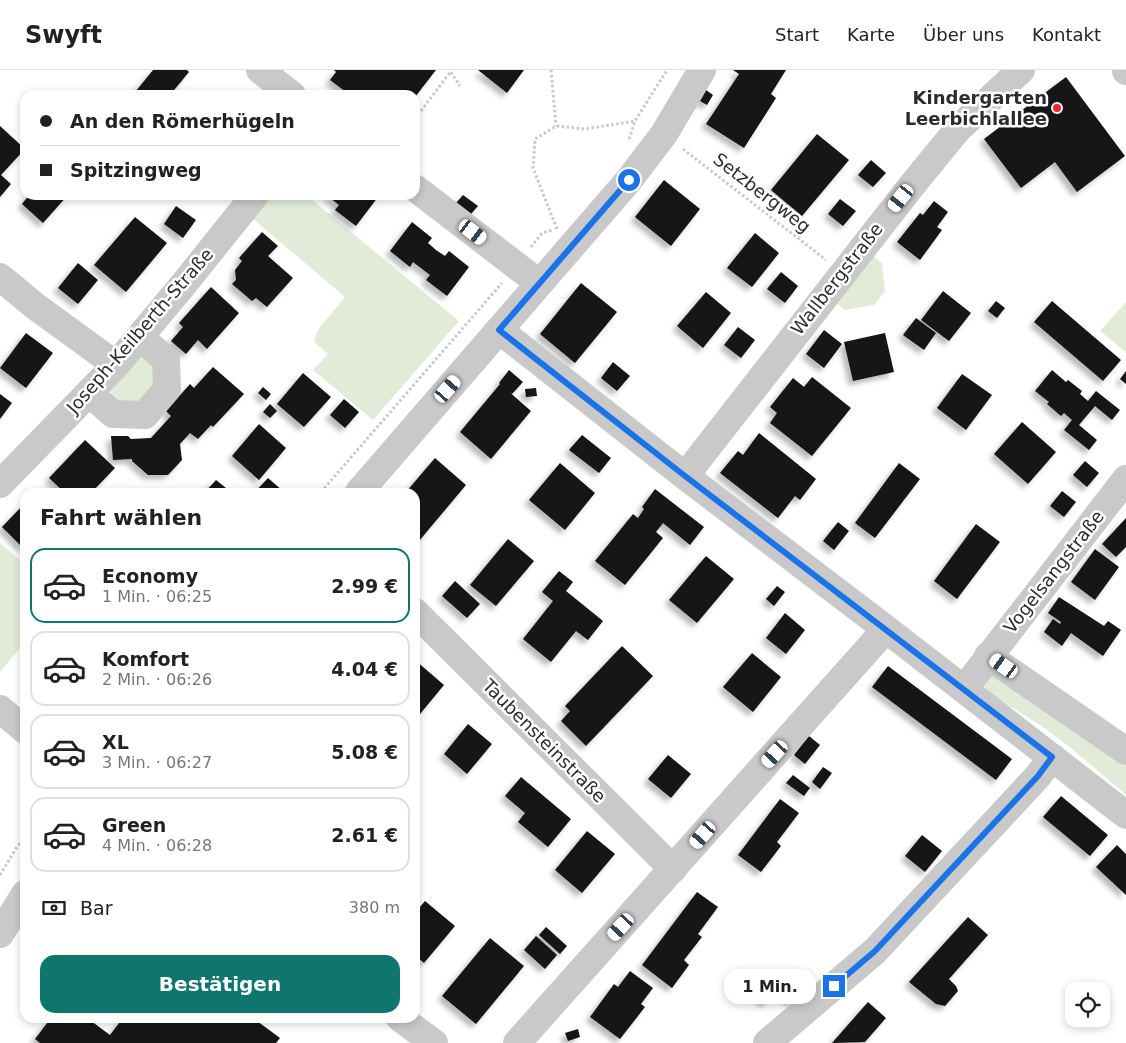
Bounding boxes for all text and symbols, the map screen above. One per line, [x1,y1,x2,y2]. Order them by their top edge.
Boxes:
text: Swyft [25,21,102,49]
text: Start [775,24,819,45]
text: Karte [847,24,895,45]
text: Über uns [923,24,1004,45]
text: Kontakt [1032,24,1101,45]
place label: Kindergarten Leerbichlallee [905,87,1047,129]
marker: Kindergarten Leerbichlallee [1051,102,1063,114]
text: An den Römerhügeln [70,110,295,132]
street label: Setzbergweg [710,148,815,237]
text: Spitzingweg [70,159,202,181]
route start [618,169,640,191]
car [885,182,916,214]
car [456,217,489,247]
street label: Wallbergstraße [786,219,887,339]
street label: Joseph-Keilberth-Straße [61,244,217,418]
car [432,373,463,405]
text: Fahrt wählen [40,505,202,530]
street label: Vogelsangstraße [999,506,1108,637]
icon: car [42,563,87,608]
text: Economy [102,565,198,587]
text: 2.99 € [331,575,398,597]
text: 1 Min. · 06:25 [102,587,212,606]
icon: car [42,646,87,691]
text: Komfort [102,648,189,670]
car [987,651,1020,681]
text: 4.04 € [331,658,398,680]
text: 2 Min. · 06:26 [102,670,212,689]
street label: Taubensteinstraße [478,674,610,807]
icon: car [42,729,87,774]
text: XL [102,731,129,753]
car [759,738,790,770]
text: 5.08 € [331,741,398,763]
text: 3 Min. · 06:27 [102,753,212,772]
icon: car [42,812,87,857]
text: Green [102,814,166,836]
car [687,819,718,851]
text: 2.61 € [331,824,398,846]
text: 4 Min. · 06:28 [102,836,212,855]
icon: cash [40,894,68,922]
text: Bar [80,897,113,919]
text: 380 m [349,898,400,917]
car [605,911,636,943]
button: Bestätigen [40,955,400,1013]
callout: 1 Min. [724,968,816,1004]
route end [823,975,845,997]
text: 1 Min. [742,977,798,996]
map controls [1065,982,1110,1027]
button: locate [1065,982,1110,1027]

